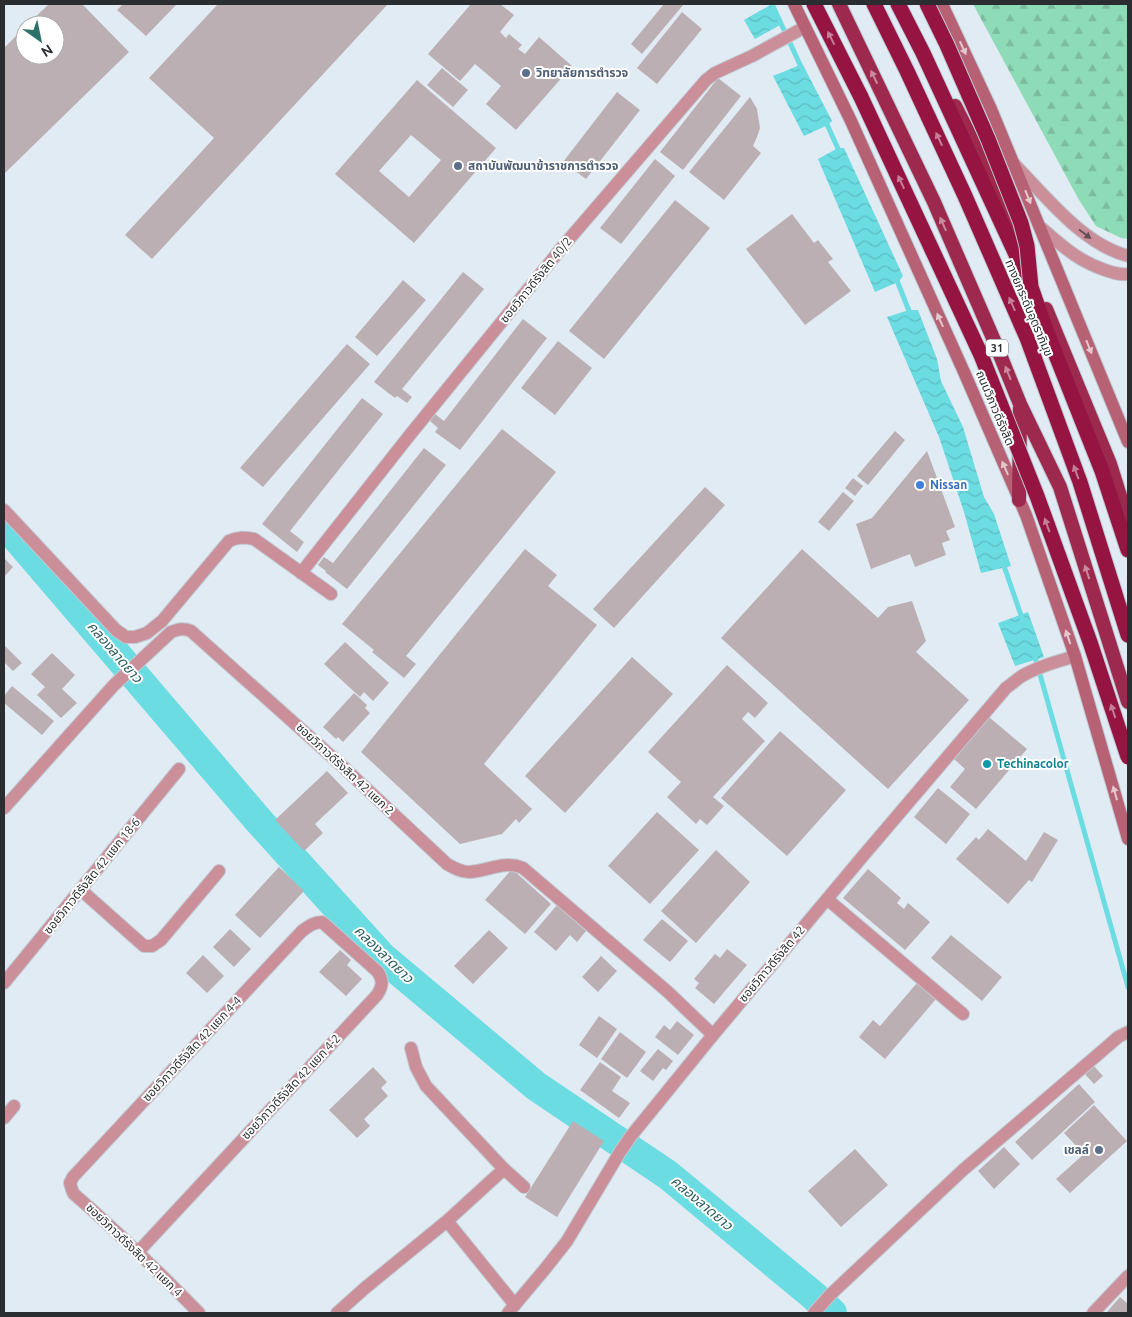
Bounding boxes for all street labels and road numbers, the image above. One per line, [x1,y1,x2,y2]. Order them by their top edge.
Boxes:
street label: ซอยวิภาวดีรังสิต 40/2 [497,234,574,325]
street label: ทางยกระดับอุตราภิมุข [1002,257,1056,359]
road number: 31 [986,339,1008,356]
street label: ถนนวิภาวดีรังสิต [974,368,1017,447]
street label: ซอยวิภาวดีรังสิต 42 แยก 2 [294,720,397,817]
street label: ซอยวิภาวดีรังสิต 42 แยก 18-6 [41,815,142,936]
street label: ซอยวิภาวดีรังสิต 42 [736,923,807,1004]
street label: ซอยวิภาวดีรังสิต 42 แยก 4-4 [140,993,244,1104]
street label: ซอยวิภาวดีรังสิต 42 แยก 4-2 [239,1032,343,1142]
street label: ซอยวิภาวดีรังสิต 42 แยก 4 [84,1200,185,1299]

